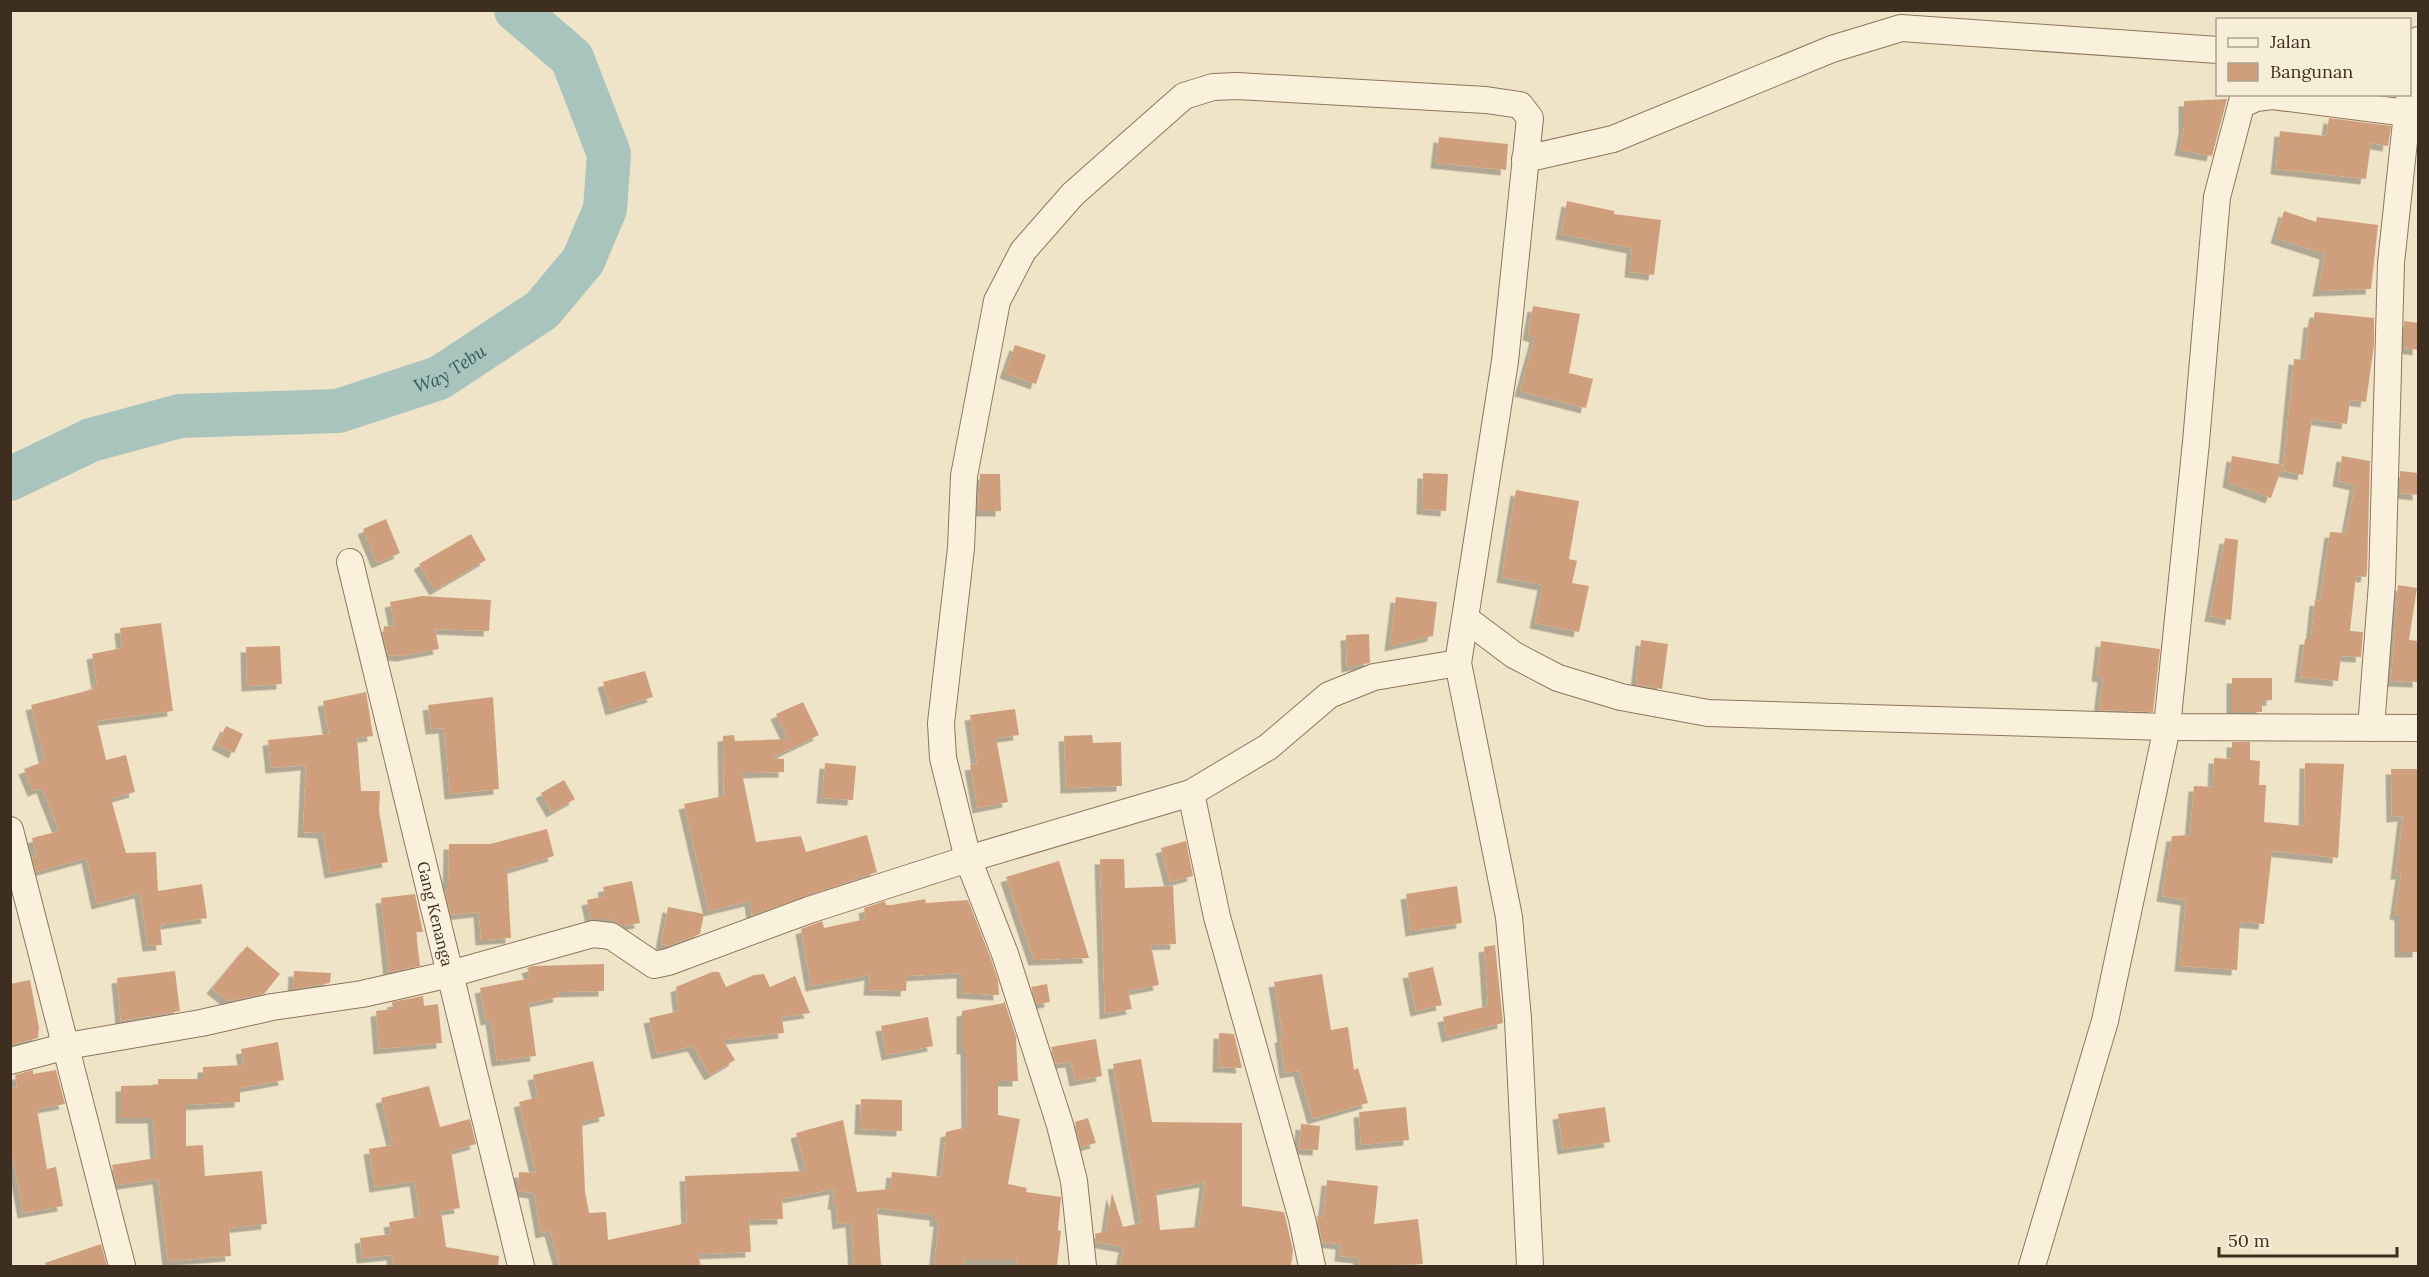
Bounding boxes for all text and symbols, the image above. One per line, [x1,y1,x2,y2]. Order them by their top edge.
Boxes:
legend [2216,18,2411,96]
text: Jalan [2269,30,2311,53]
text: Bangunan [2270,60,2353,83]
water label: Way Tebu [410,339,490,397]
street label: Gang Kenanga [413,859,458,968]
scale bar [2219,1220,2398,1258]
text: 50 m [2228,1229,2270,1252]

